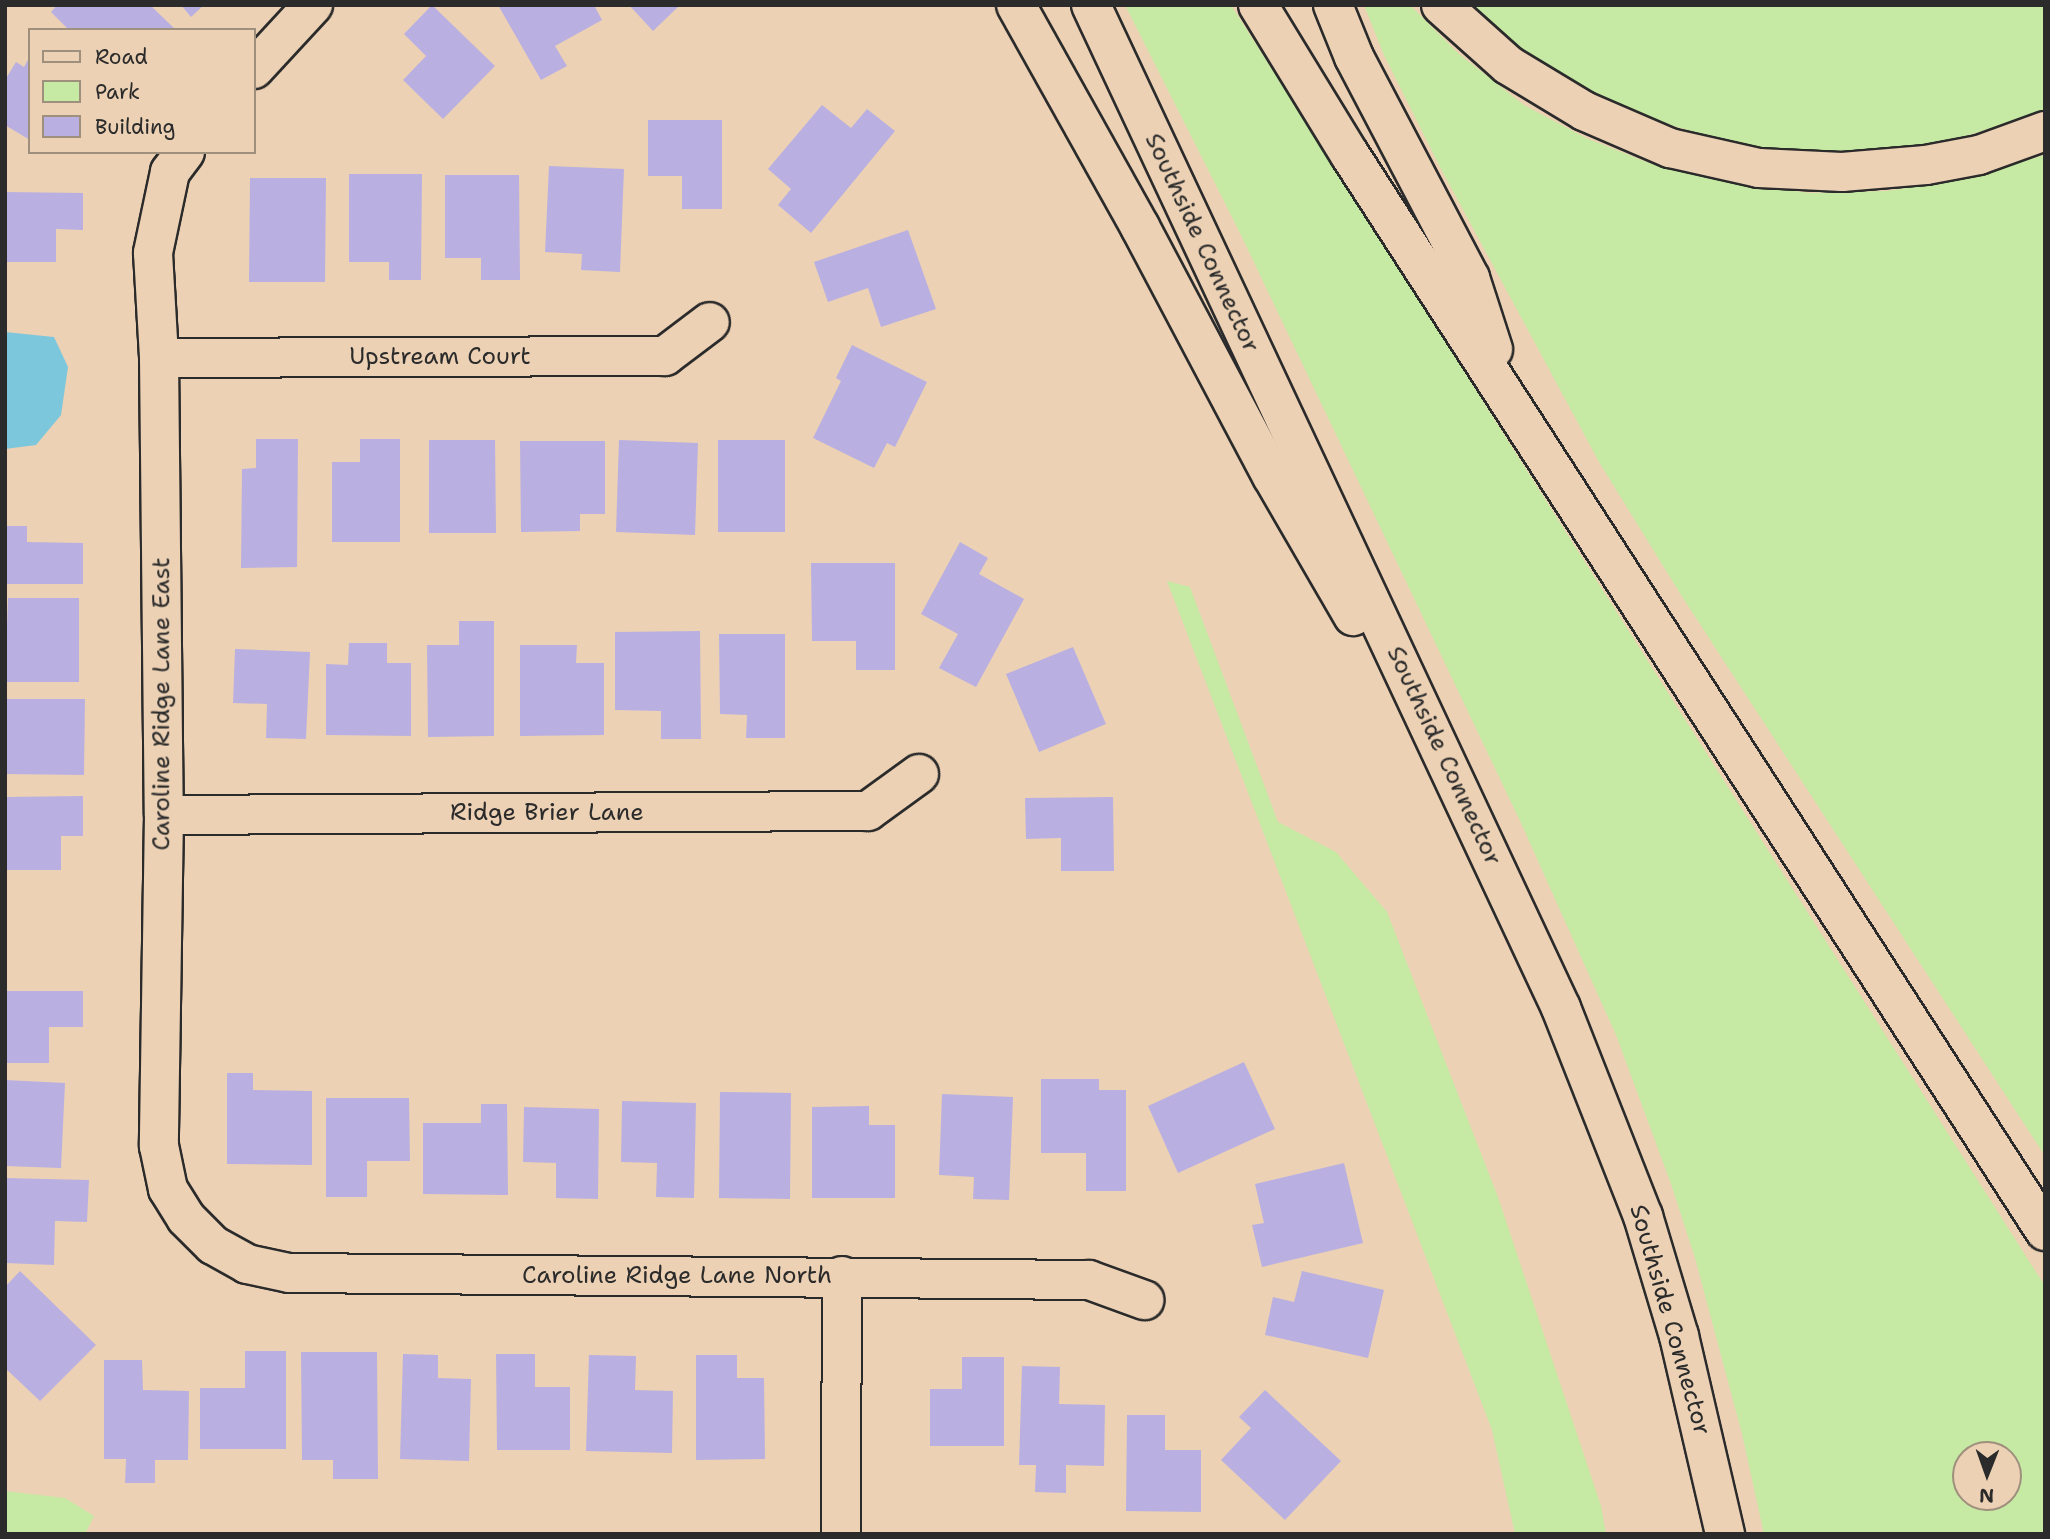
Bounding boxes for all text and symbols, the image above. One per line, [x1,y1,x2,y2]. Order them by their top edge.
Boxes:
legend [28,28,256,154]
text: Road [95,43,148,71]
text: Park [95,78,140,106]
text: Building [95,113,175,141]
street label: Southside Connector [1138,129,1266,357]
street label: Upstream Court [349,343,531,371]
street label: Caroline Ridge Lane East [148,557,176,851]
street label: Southside Connector [1380,642,1508,870]
street label: Ridge Brier Lane [450,799,644,827]
street label: Southside Connector [1623,1201,1717,1439]
street label: Caroline Ridge Lane North [522,1262,832,1290]
north arrow [1952,1441,2022,1511]
text: N [1979,1483,1994,1508]

